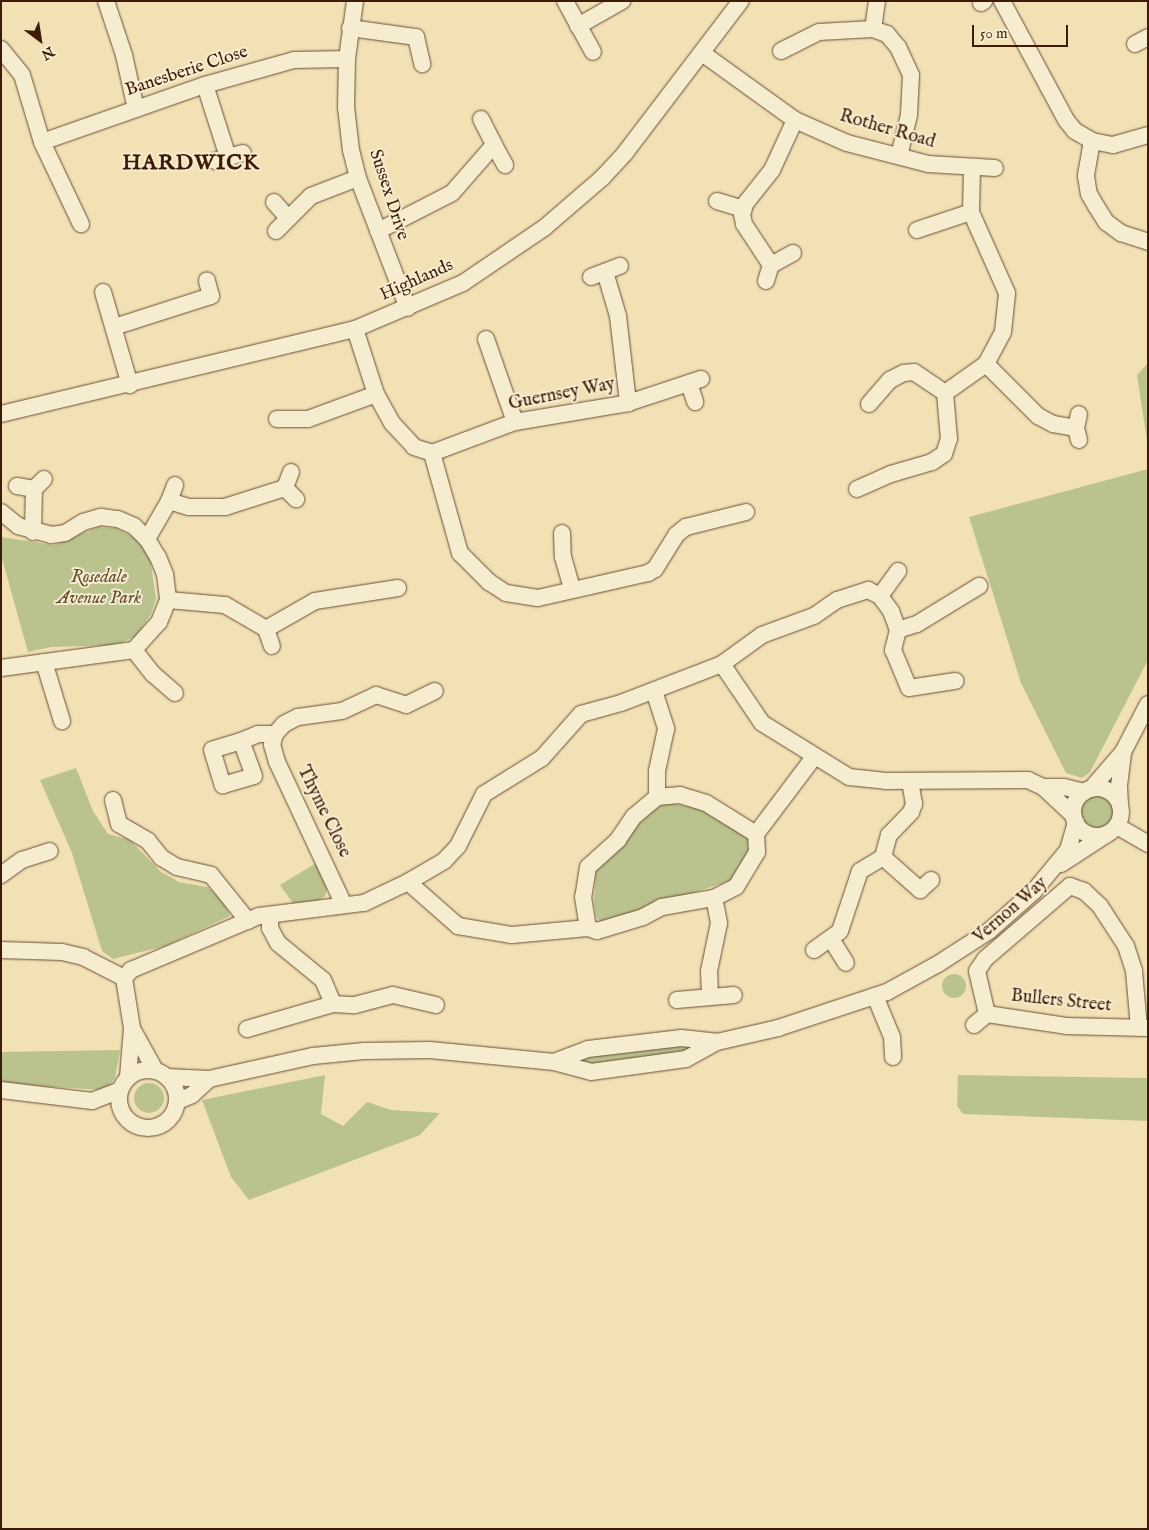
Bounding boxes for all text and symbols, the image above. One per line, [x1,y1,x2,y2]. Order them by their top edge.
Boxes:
north arrow [15,15,65,65]
scale bar [974,15,1070,47]
text: 50 m [980,24,1008,43]
text: N [38,42,58,64]
street label: Banesberie Close [123,42,251,102]
street label: Rother Road [837,106,937,154]
street label: Sussex Drive [363,147,413,243]
district label: HARDWICK [121,151,261,177]
street label: Highlands [377,255,457,307]
street label: Guernsey Way [507,374,617,416]
park label: Rosedale Avenue Park [57,568,141,610]
street label: Thyme Close [291,763,355,861]
street label: Vernon Way [970,873,1052,949]
street label: Bullers Street [1010,986,1112,1018]

